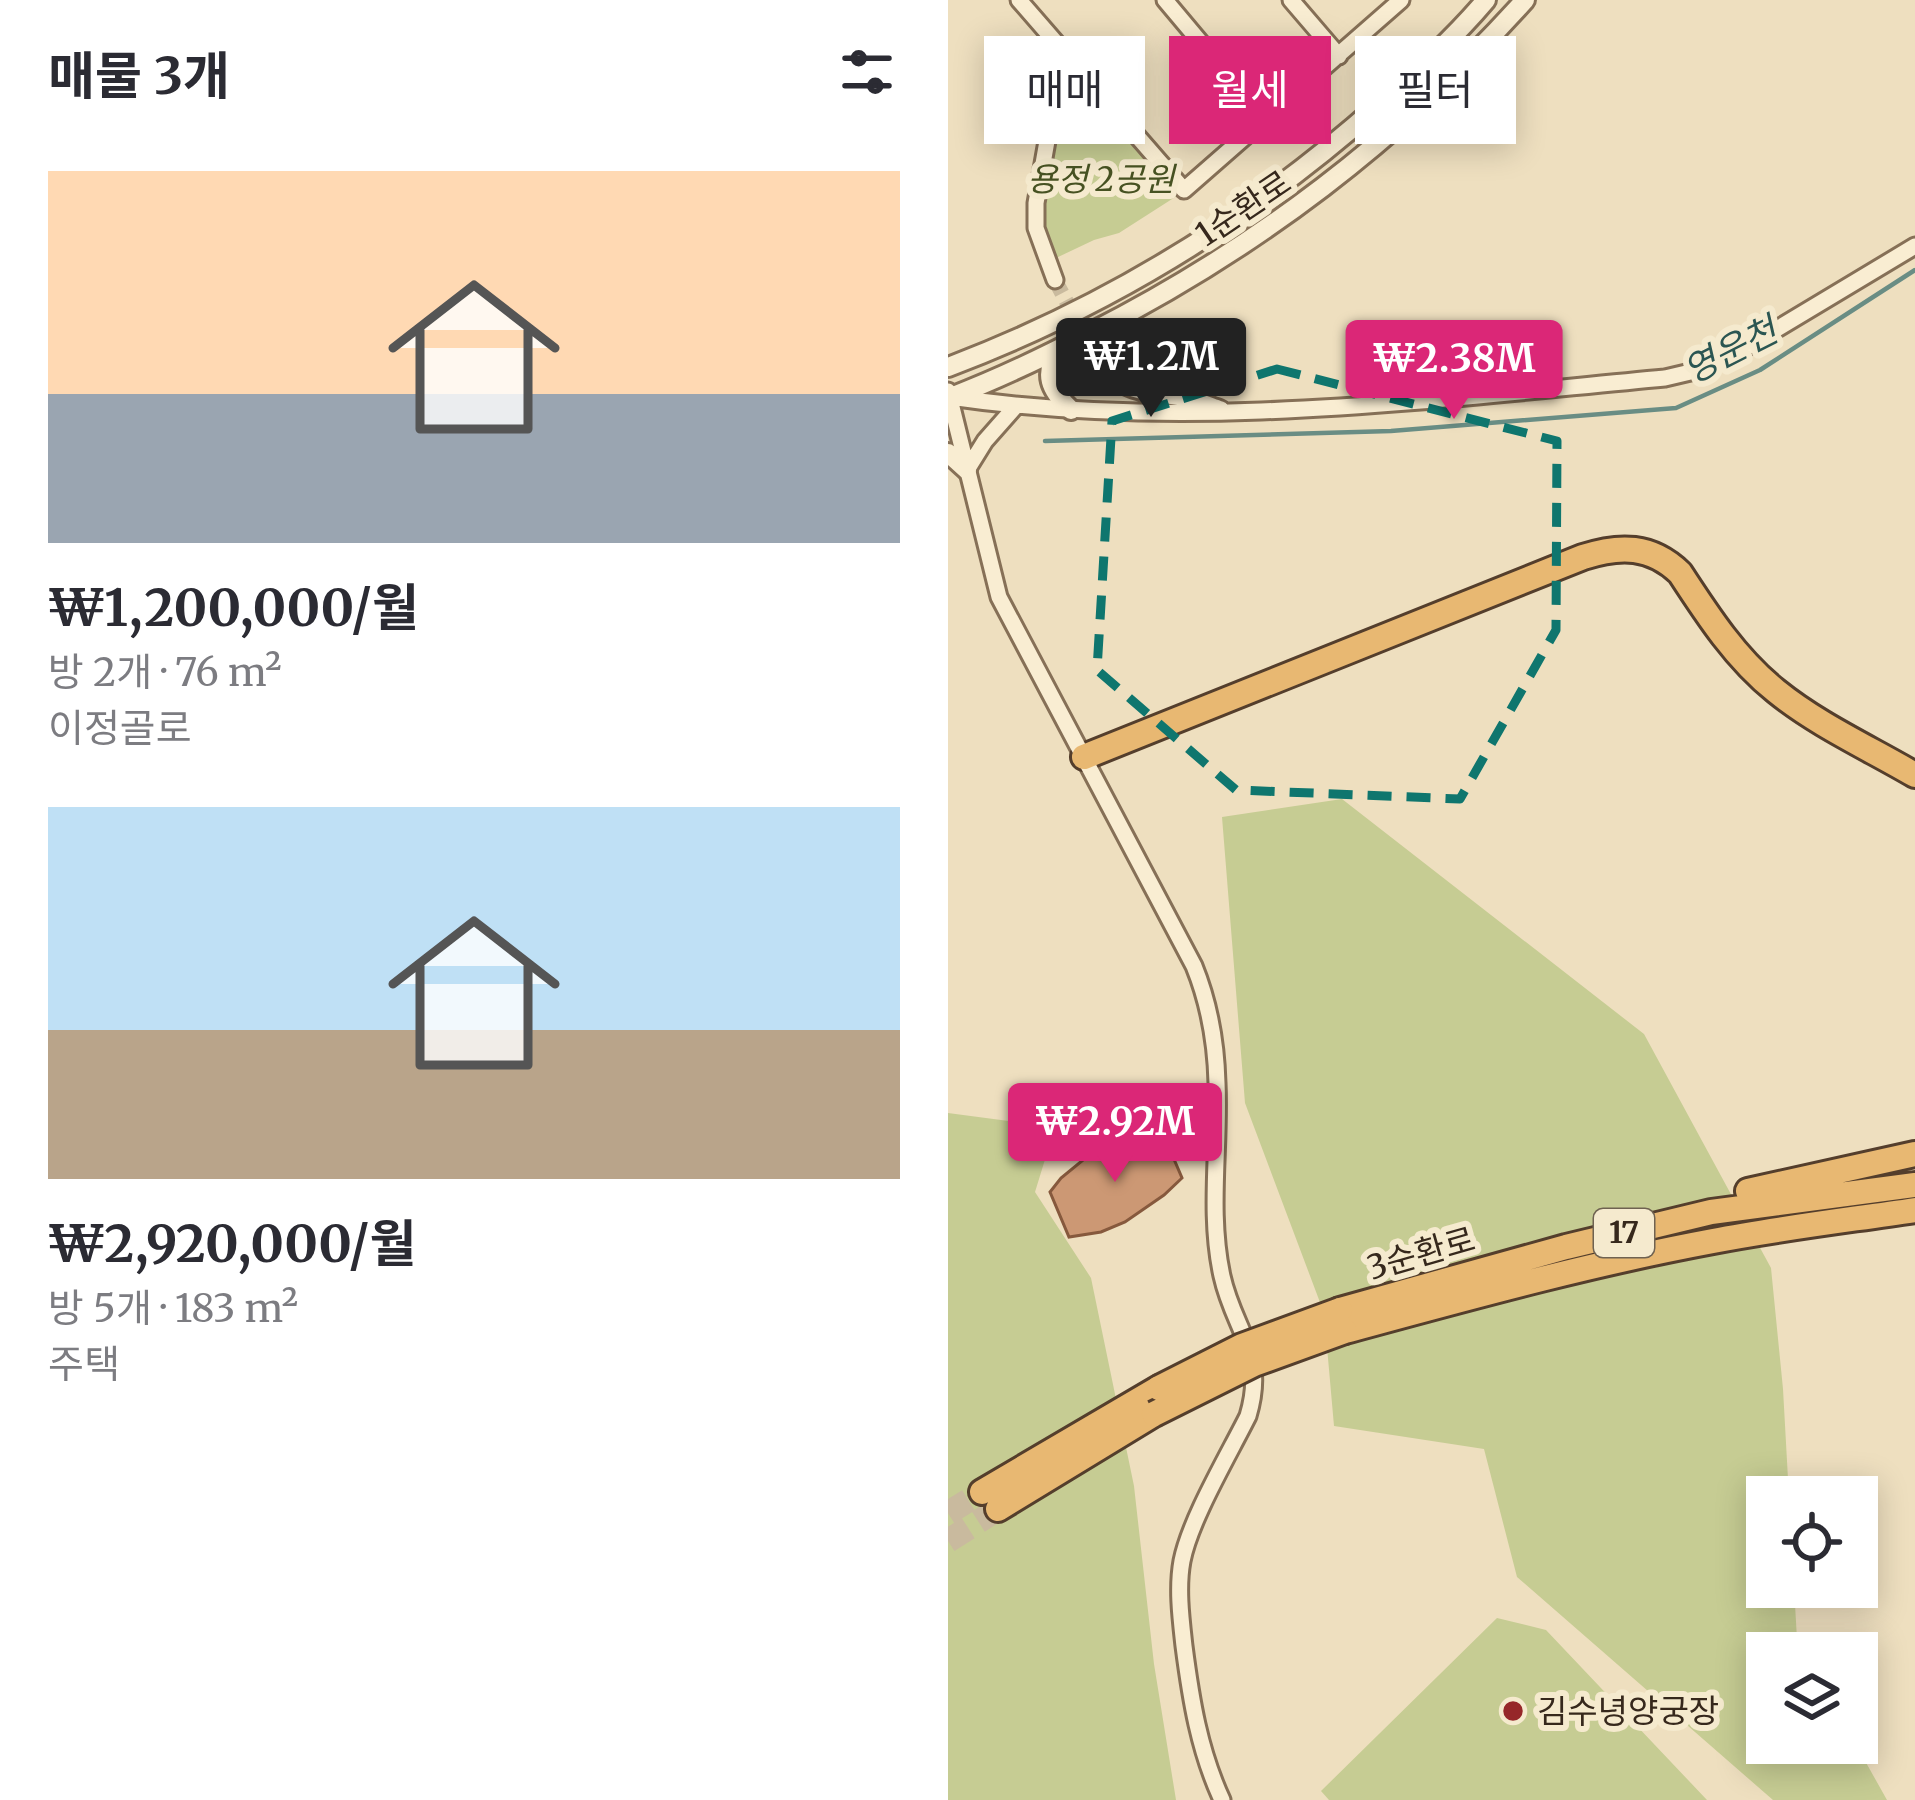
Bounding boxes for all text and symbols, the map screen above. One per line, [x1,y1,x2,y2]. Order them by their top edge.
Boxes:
chip: 매매 [984,36,1145,144]
chip: 월세 [1169,36,1331,144]
chip: 필터 [1355,36,1516,144]
icon: filters [834,39,900,105]
text: 매물 3개 [48,44,230,108]
park label: 용정 2공원 [1027,159,1177,200]
street label: 1순환로 [1188,162,1299,255]
icon: home [366,249,582,465]
water label: 영운천 [1676,306,1788,393]
pin: ₩1.2M [1067,318,1235,420]
pin: ₩2.38M [1356,320,1552,422]
text: ₩1.2M [1083,332,1219,381]
text: ₩2.38M [1373,334,1535,383]
text: ₩1,200,000/월 [48,576,419,640]
text: 방 2개 · 76 m² [48,648,281,697]
text: 이정골로 [48,704,192,753]
icon: home [366,885,582,1101]
pin: ₩2.92M [1017,1083,1213,1185]
text: ₩2.92M [1035,1097,1195,1146]
road number: 17 [1594,1209,1654,1257]
text: ₩2,920,000/월 [48,1212,416,1276]
street label: 3순환로 [1363,1219,1480,1288]
text: 방 5개 · 183 m² [48,1284,298,1333]
text: 주택 [48,1340,120,1389]
map controls [1746,1476,1878,1764]
button: locate [1746,1476,1878,1608]
button: layers [1746,1632,1878,1764]
place label: 김수녕양궁장 [1537,1691,1719,1732]
marker: 김수녕양궁장 [1500,1698,1526,1724]

